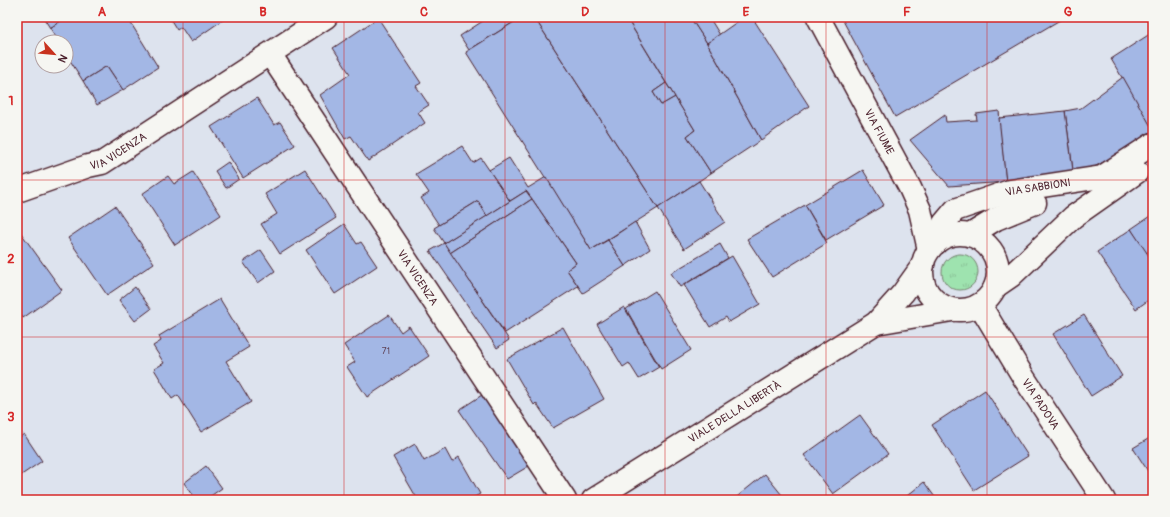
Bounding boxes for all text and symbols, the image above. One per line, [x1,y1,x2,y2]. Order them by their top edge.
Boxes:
text: A [98,4,107,20]
text: B [259,4,267,20]
text: C [420,4,428,20]
text: D [581,4,589,20]
text: E [743,4,750,20]
text: F [903,4,911,20]
text: G [1064,4,1073,20]
north arrow [34,34,74,74]
text: N [55,52,70,65]
text: 1 [8,93,14,109]
street label: VIA FIUME [862,106,897,157]
street label: VIA VICENZA [88,130,149,172]
street label: VIA SABBIONI [1004,175,1071,199]
street label: VIA VICENZA [395,247,441,308]
text: 2 [7,251,15,267]
house number: 71 [382,346,390,357]
street label: VIA PADOVA [1020,376,1062,432]
street label: VIALE DELLA LIBERTÀ [686,378,783,445]
text: 3 [7,409,15,425]

